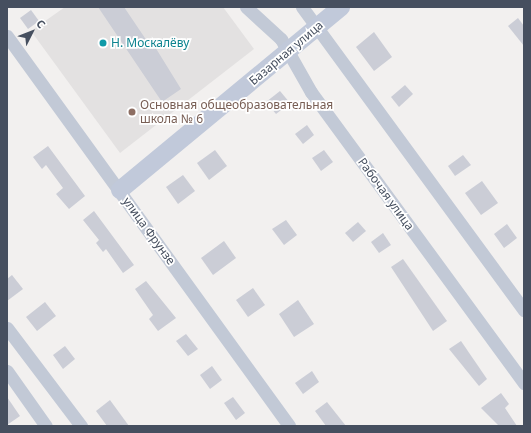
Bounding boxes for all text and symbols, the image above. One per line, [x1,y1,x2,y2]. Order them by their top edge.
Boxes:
north arrow [12,12,52,52]
text: С [33,16,49,31]
street label: Базарная улица [246,18,326,88]
place label: Н. Москалёву [111,36,189,50]
marker: Н. Москалёву [98,38,108,48]
place label: Основная общеобразовательная школа № 6 [140,98,333,126]
marker: Основная общеобразовательная школа № 6 [127,107,137,117]
street label: Рабочая улица [355,155,417,233]
street label: улица Фрунзе [120,194,178,268]

